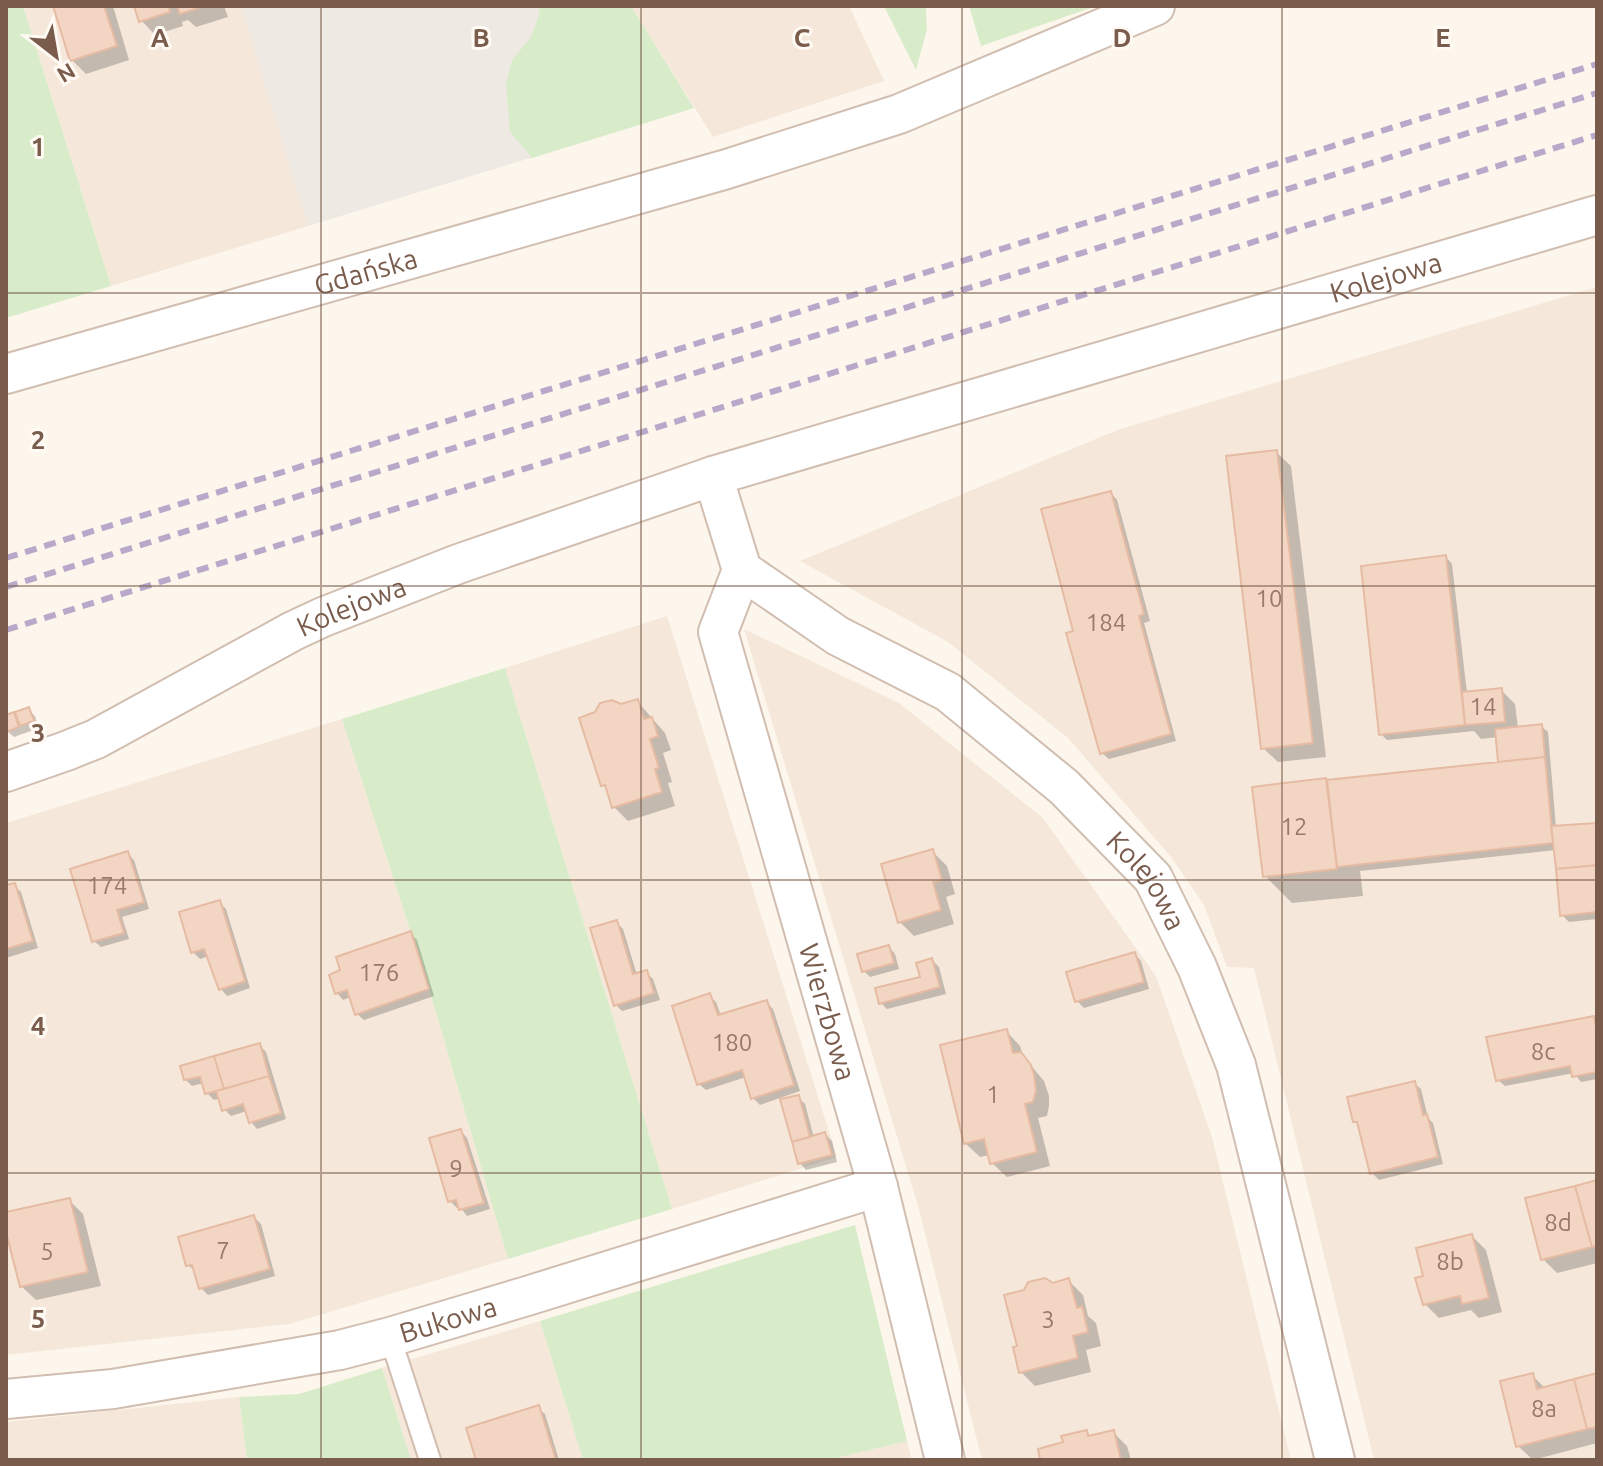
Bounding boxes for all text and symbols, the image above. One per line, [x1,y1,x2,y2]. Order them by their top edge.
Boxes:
north arrow [16,16,96,96]
text: A [151,23,170,52]
text: B [472,23,490,52]
text: C [794,23,811,52]
text: D [1113,23,1131,52]
text: E [1435,23,1451,52]
text: N [53,59,80,89]
text: 1 [31,132,45,161]
street label: Gdańska [310,242,421,301]
street label: Kolejowa [1326,246,1445,308]
text: 2 [31,425,45,454]
street label: Kolejowa [292,570,410,642]
house number: 10 [1255,585,1283,612]
house number: 184 [1086,609,1126,636]
house number: 14 [1469,693,1497,720]
text: 3 [31,718,45,747]
house number: 12 [1280,813,1308,840]
street label: Kolejowa [1101,825,1192,935]
house number: 174 [87,872,127,899]
street label: Wierzbowa [794,940,862,1084]
house number: 176 [359,959,399,986]
text: 4 [31,1011,45,1040]
house number: 180 [712,1029,752,1056]
house number: 8c [1531,1038,1555,1065]
house number: 1 [986,1081,1000,1108]
house number: 9 [449,1155,463,1182]
house number: 8d [1544,1209,1572,1236]
house number: 7 [216,1237,230,1264]
house number: 5 [40,1238,54,1265]
house number: 8b [1436,1248,1464,1275]
street label: Bukowa [396,1290,500,1348]
text: 5 [31,1304,45,1333]
house number: 3 [1041,1306,1055,1333]
house number: 8a [1531,1395,1557,1422]

